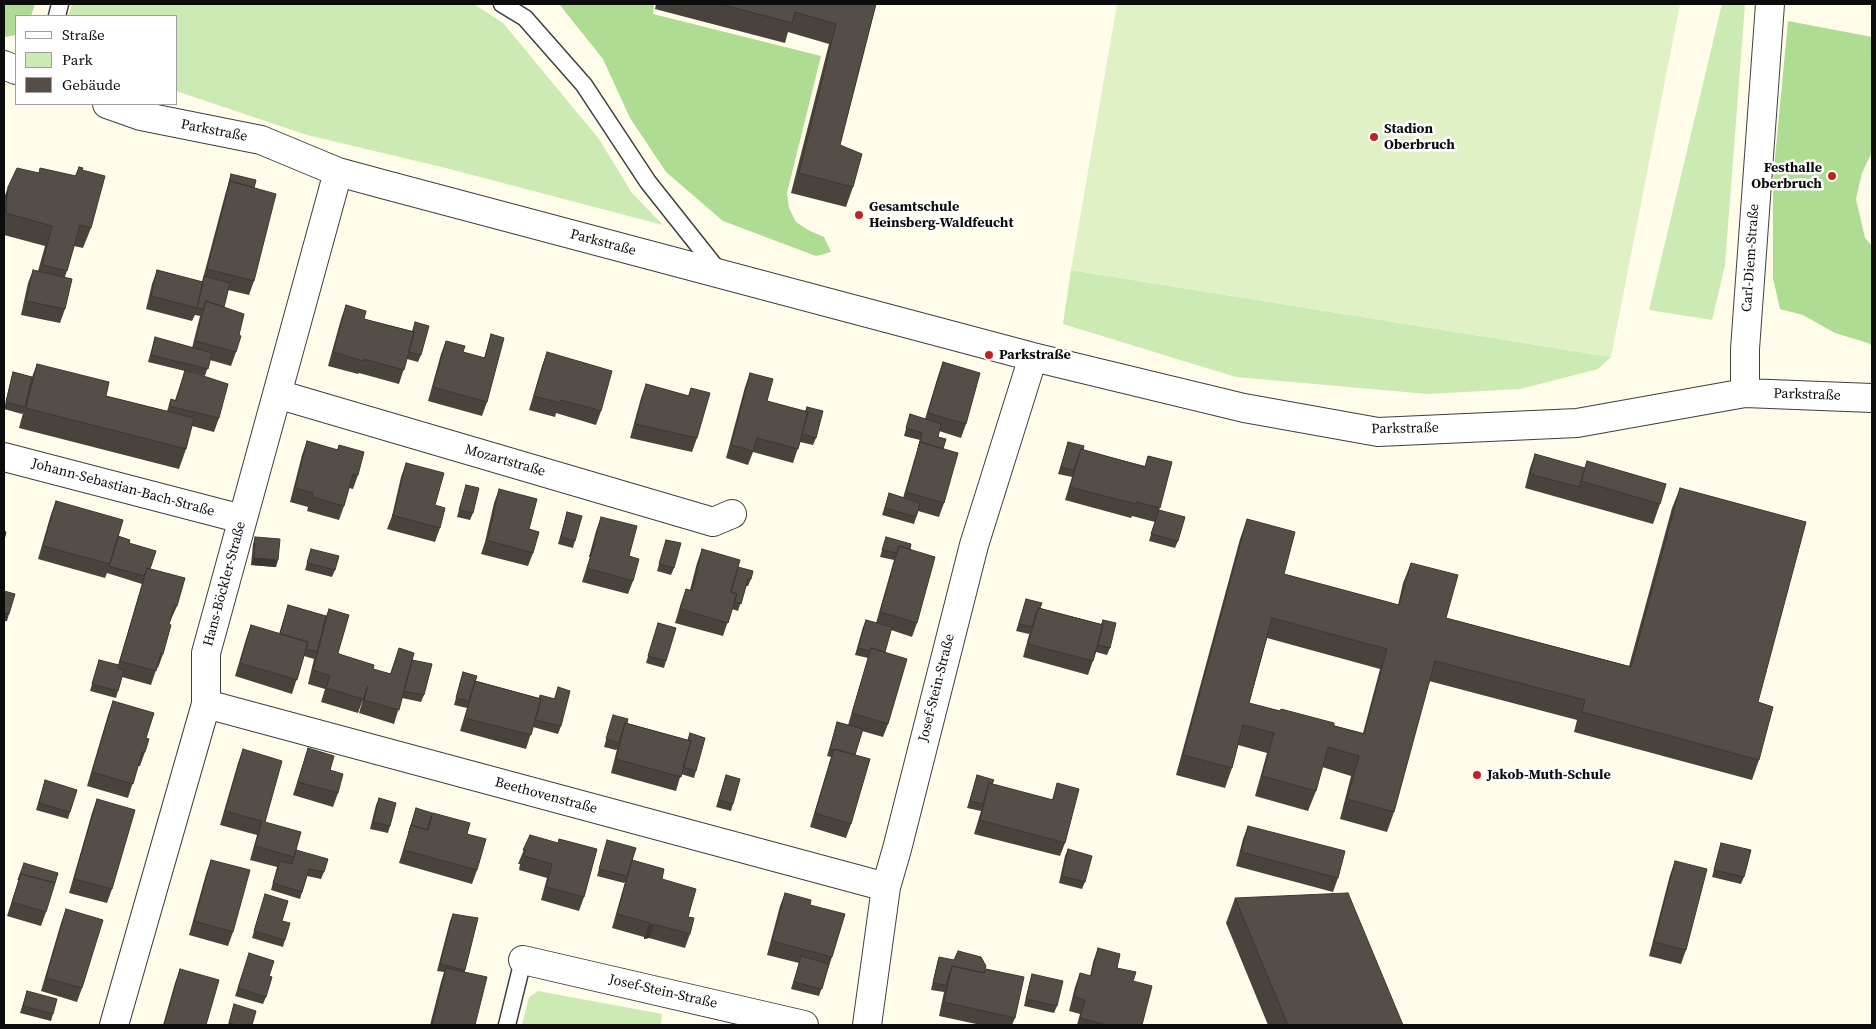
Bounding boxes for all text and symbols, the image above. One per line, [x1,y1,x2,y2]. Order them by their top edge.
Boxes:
legend [15,15,178,105]
text: Straße [62,24,105,45]
text: Park [62,49,93,70]
text: Gebäude [62,74,121,95]
street label: Parkstraße [179,116,249,146]
place label: Stadion Oberbruch [1384,121,1455,154]
marker: Stadion Oberbruch [1368,131,1380,143]
place label: Festhalle Oberbruch [1751,160,1822,192]
marker: Festhalle Oberbruch [1826,170,1838,182]
place label: Gesamtschule Heinsberg-Waldfeucht [869,199,1013,232]
street label: Carl-Diem-Straße [1739,203,1763,313]
marker: Gesamtschule Heinsberg-Waldfeucht [853,209,865,221]
street label: Parkstraße [568,226,638,260]
place label: Parkstraße [999,347,1071,363]
marker: Parkstraße [983,349,995,361]
street label: Parkstraße [1773,385,1841,405]
street label: Parkstraße [1371,420,1439,438]
street label: Mozartstraße [463,441,547,481]
street label: Johann-Sebastian-Bach-Straße [30,455,216,521]
street label: Hans-Böckler-Straße [200,520,250,648]
street label: Josef-Stein-Straße [915,632,959,744]
place label: Jakob-Muth-Schule [1487,767,1611,783]
marker: Jakob-Muth-Schule [1471,769,1483,781]
street label: Beethovenstraße [493,774,599,818]
street label: Josef-Stein-Straße [607,971,719,1013]

